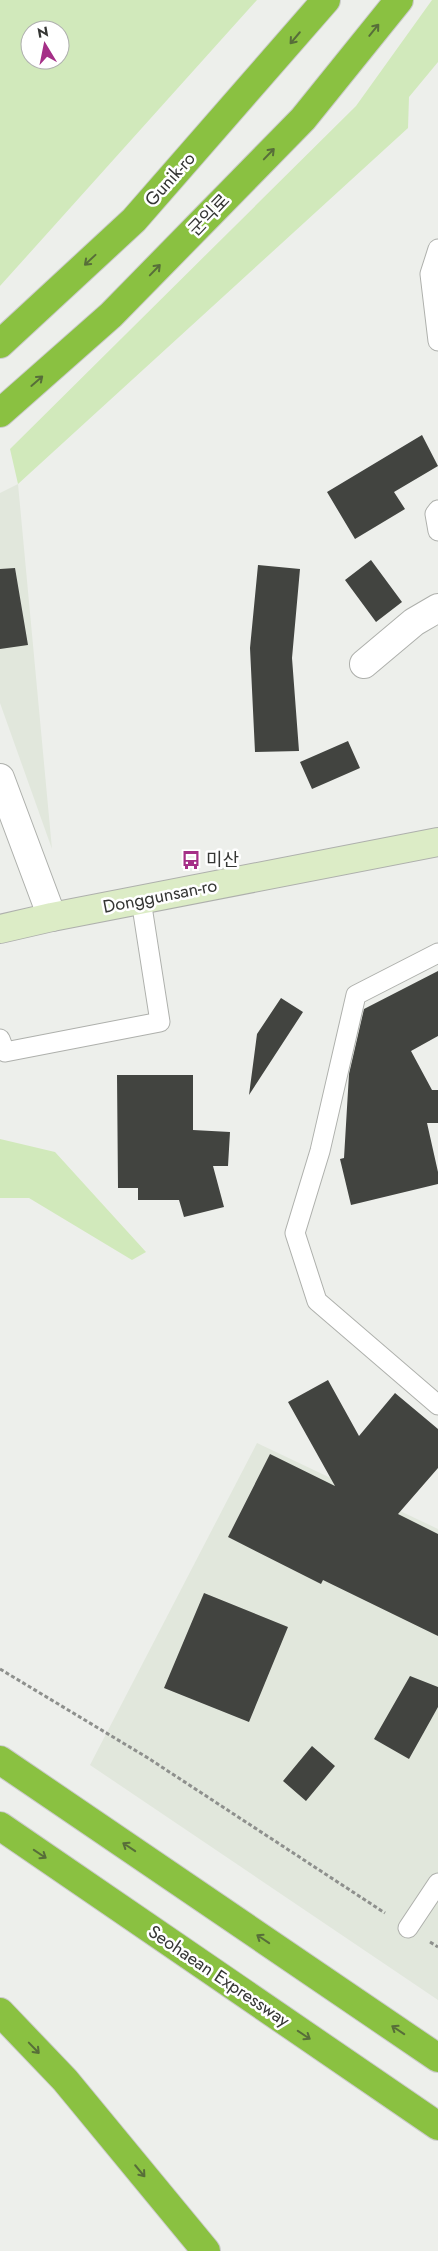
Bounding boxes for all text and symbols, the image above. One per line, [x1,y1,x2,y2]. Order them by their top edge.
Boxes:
north arrow [20,20,70,70]
text: N [36,21,50,43]
one-way arrow [369,24,380,37]
one-way arrow [289,31,301,44]
street label: Gunik-ro [139,146,202,212]
one-way arrow [263,148,275,160]
street label: 군익로 [182,188,236,242]
one-way arrow [84,254,97,266]
one-way arrow [149,264,161,276]
one-way arrow [30,375,43,387]
place label: 미산 [206,847,239,873]
bus stop icon: 미산 [180,849,202,871]
street label: Donggunsan-ro [101,872,219,920]
one-way arrow [122,1842,136,1852]
one-way arrow [33,1849,47,1859]
street label: Seohaean Expressway [143,1919,295,2033]
one-way arrow [257,1934,271,1944]
one-way arrow [391,2025,405,2035]
one-way arrow [297,2030,311,2040]
one-way arrow [28,2041,40,2054]
one-way arrow [134,2164,145,2177]

